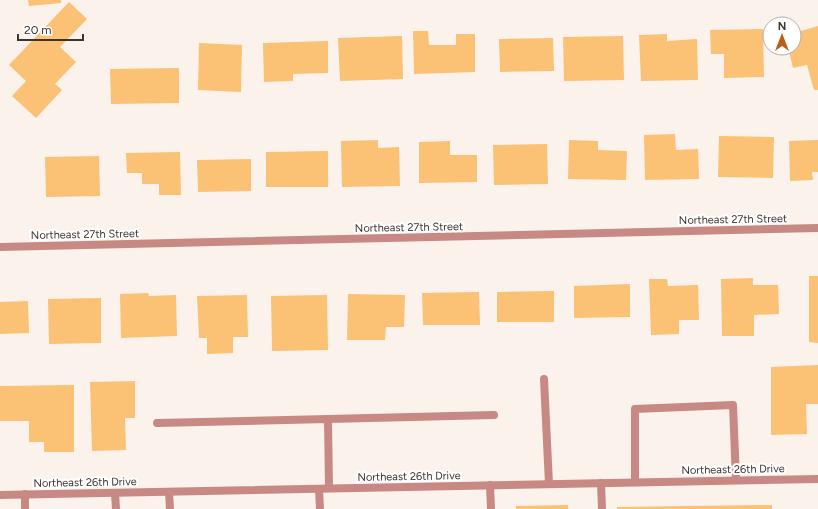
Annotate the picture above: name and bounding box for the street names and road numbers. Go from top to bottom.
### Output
street label: Northeast 27th Street [679,212,787,227]
street label: Northeast 27th Street [355,220,463,235]
street label: Northeast 27th Street [31,227,139,242]
street label: Northeast 26th Drive [681,462,785,477]
street label: Northeast 26th Drive [357,469,461,484]
street label: Northeast 26th Drive [33,475,137,490]

